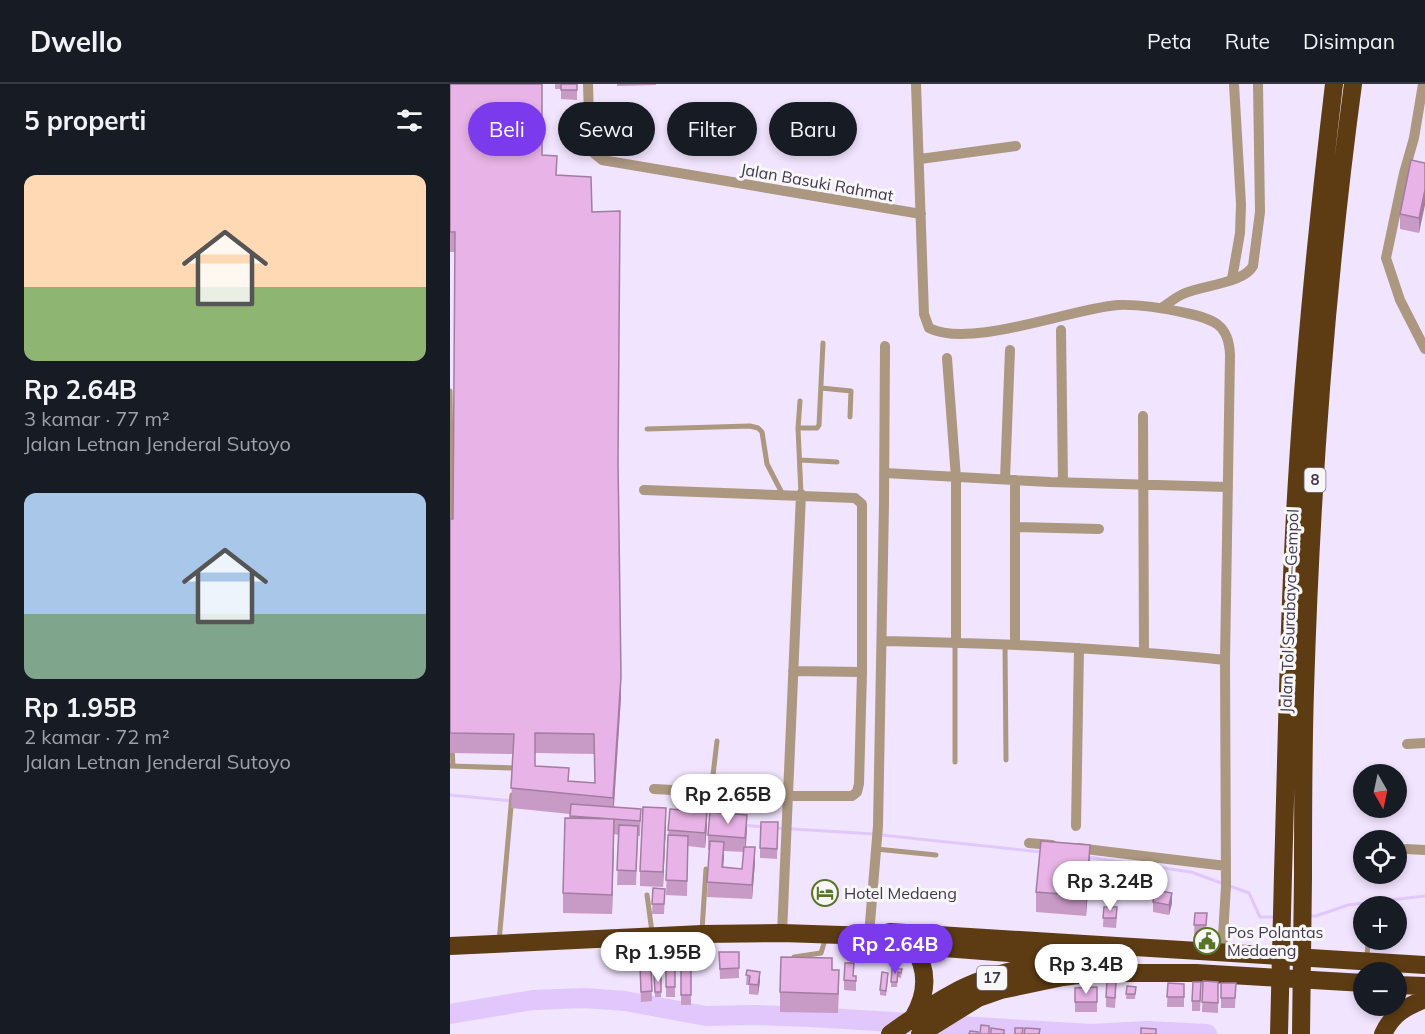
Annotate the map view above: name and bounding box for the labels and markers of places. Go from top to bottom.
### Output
pin: Rp 2.65B [666,774,790,825]
pin: Rp 3.24B [1048,861,1172,912]
hotel icon: Hotel Medaeng [810,878,840,908]
place label: Hotel Medaeng [844,883,957,903]
place label: Pos Polantas Medaeng [1227,922,1323,960]
pin: Rp 2.64B [833,924,957,975]
public building icon: Pos Polantas Medaeng [1192,926,1222,956]
pin: Rp 1.95B [596,932,720,983]
pin: Rp 3.4B [1031,944,1141,995]

